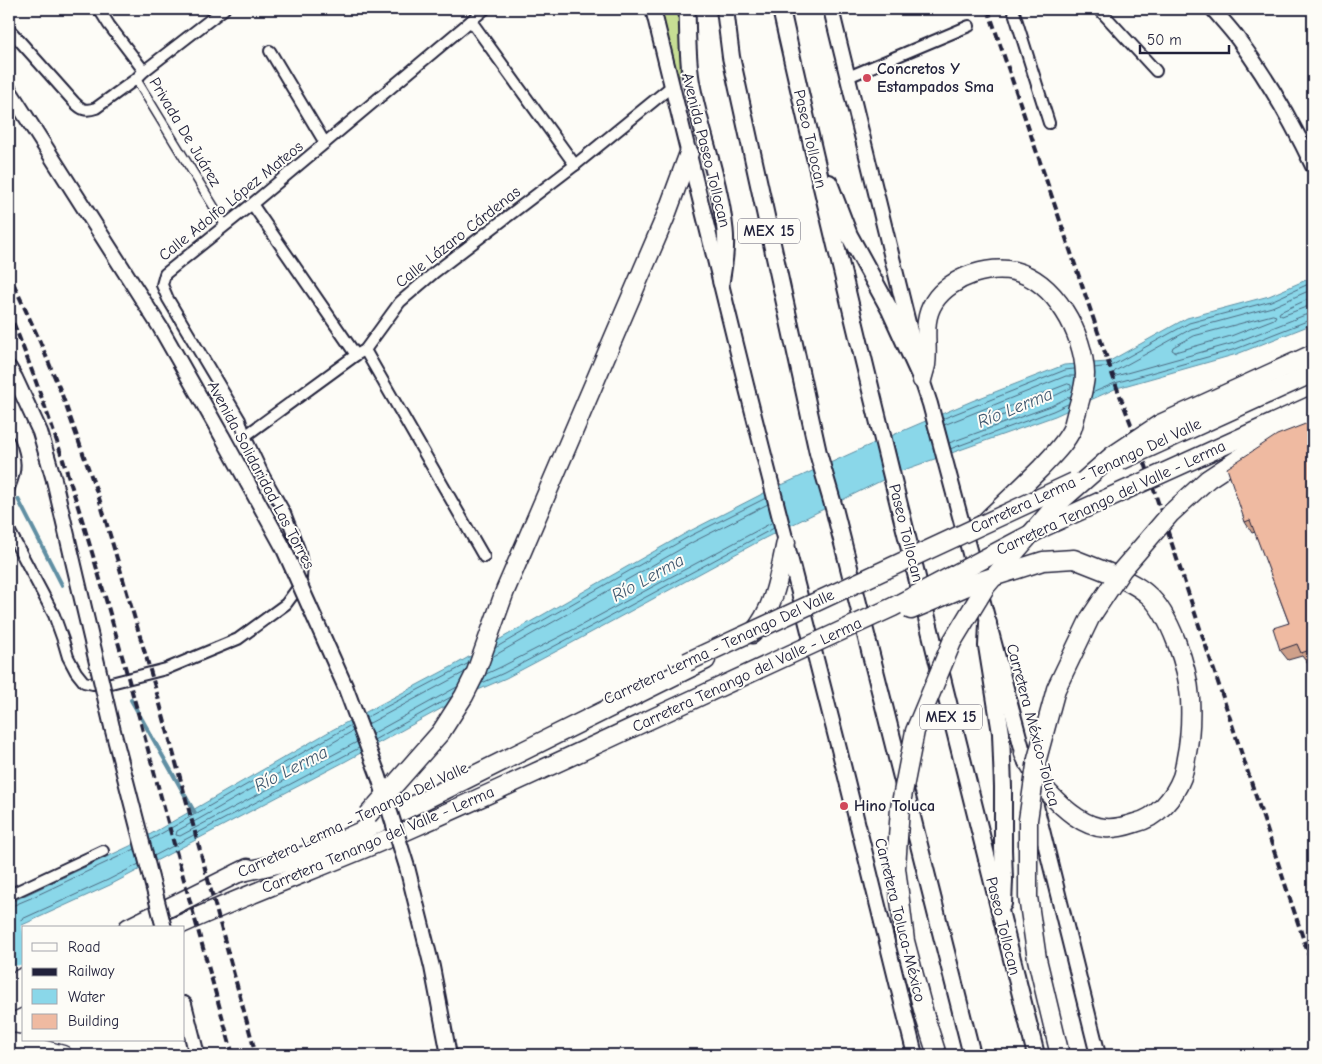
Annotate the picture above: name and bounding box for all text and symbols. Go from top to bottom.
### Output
scale bar [1140,22,1228,54]
text: 50 m [1147,31,1182,49]
place label: Concretos Y Estampados Sma [877,60,994,96]
street label: Avenida Paseo Tollocan [678,71,734,229]
marker: Concretos Y Estampados Sma [861,72,873,84]
street label: Privada De Juárez [145,74,225,190]
street label: Paseo Tollocan [790,88,830,190]
street label: Calle Adolfo López Mateos [155,137,307,265]
street label: Calle Lázaro Cárdenas [392,182,524,291]
road number: MEX 15 [738,218,800,244]
street label: Avenida Solidaridad Las Torres [204,378,318,572]
water label: Río Lerma [974,383,1056,433]
street label: Carretera Lerma - Tenango Del Valle [968,415,1204,537]
street label: Carretera Tenango del Valle - Lerma [994,437,1228,559]
street label: Paseo Tollocan [885,482,927,584]
water label: Río Lerma [608,550,688,606]
street label: Carretera Lerma - Tenango Del Valle [601,586,837,708]
street label: Carretera Tenango del Valle - Lerma [630,614,864,736]
street label: Carretera México-Toluca [1003,642,1063,808]
road number: MEX 15 [920,704,982,730]
water label: Río Lerma [251,742,331,796]
street label: Carretera Lerma - Tenango Del Valle [235,759,471,881]
street label: Carretera Tenango del Valle - Lerma [259,783,497,897]
place label: Hino Toluca [854,797,935,815]
marker: Hino Toluca [838,800,850,812]
street label: Carretera Toluca-México [871,836,929,1004]
street label: Paseo Tollocan [982,875,1024,977]
legend [22,926,185,1042]
text: Road [68,938,100,956]
text: Railway [68,962,115,980]
text: Water [68,988,105,1006]
text: Building [68,1012,119,1030]

